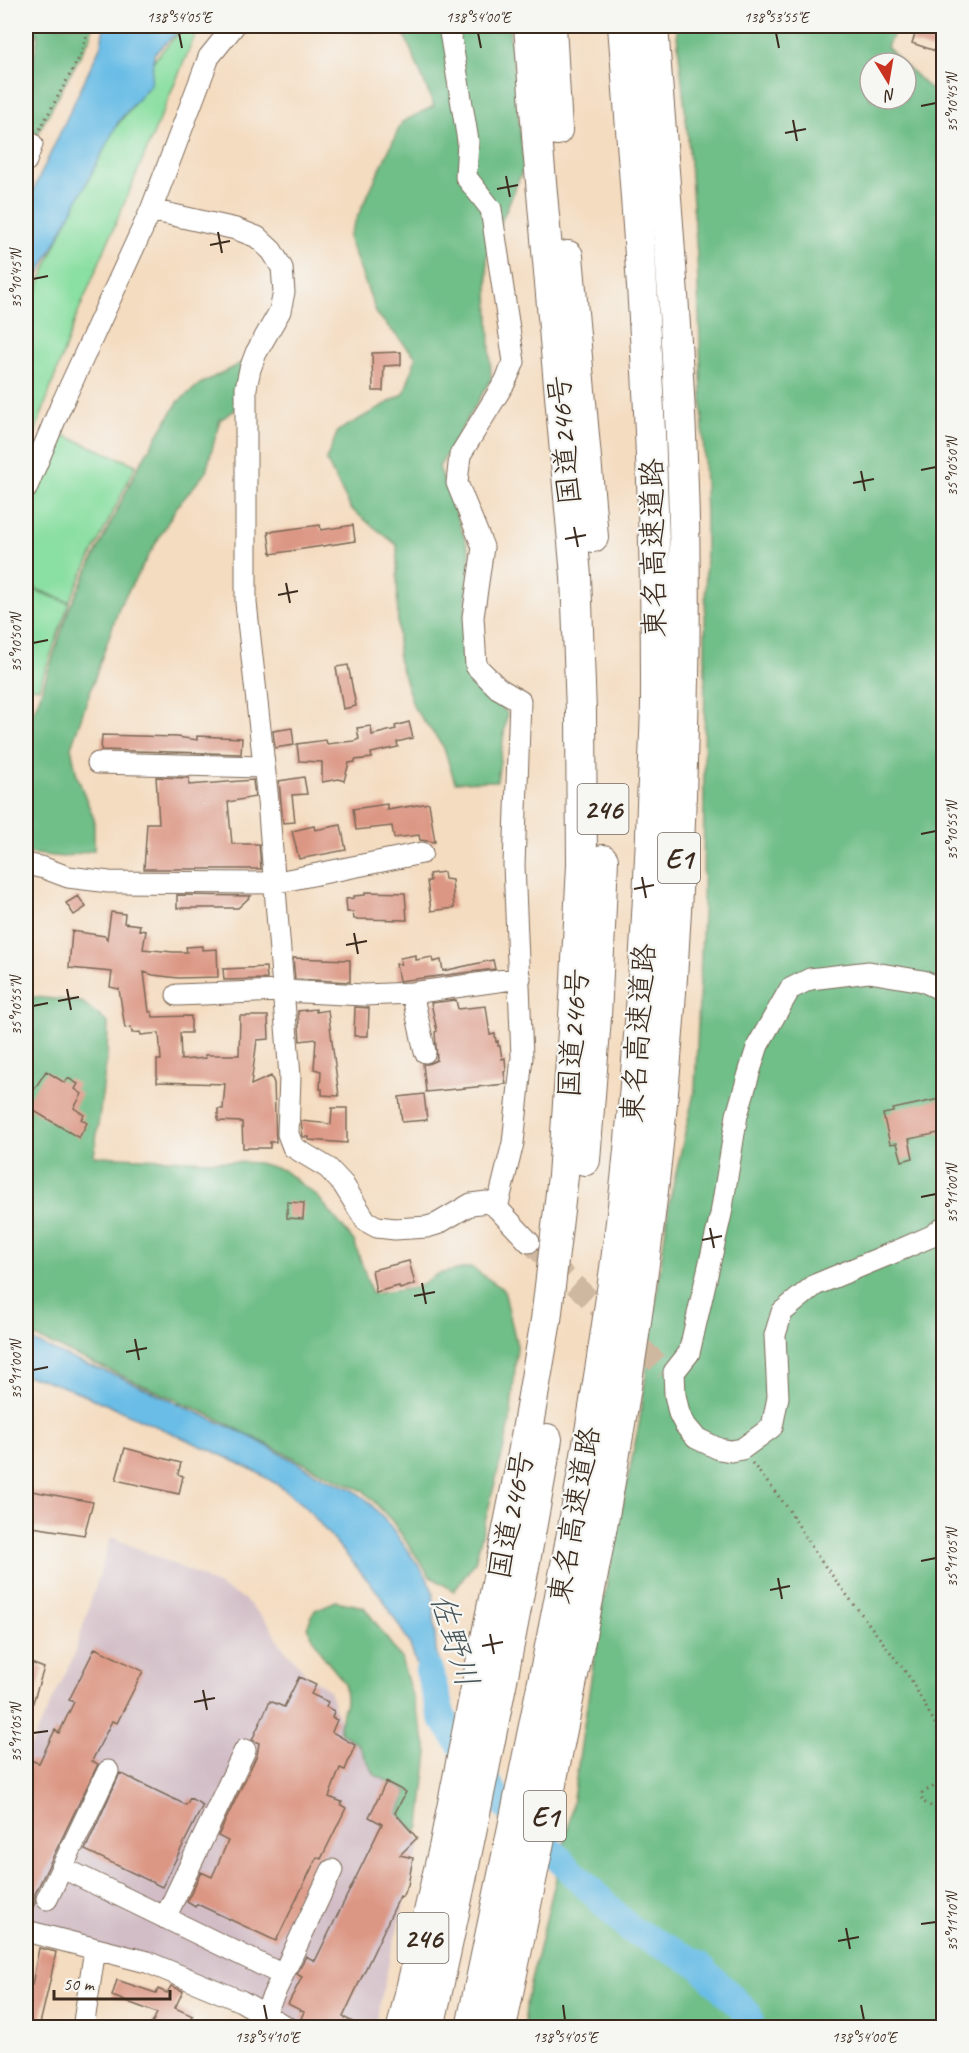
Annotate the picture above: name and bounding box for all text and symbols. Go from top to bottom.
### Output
text: 138°54'05"E [147,8,213,27]
text: 138°54'00"E [446,8,512,27]
text: 138°53'55"E [744,8,810,27]
north arrow [858,51,918,111]
text: 35°10'45"N [943,70,962,133]
text: N [881,84,897,106]
text: 35°10'45"N [7,246,26,309]
street label: 国道246号 [539,373,589,507]
text: 35°10'50"N [943,434,962,497]
street label: 東名高速道路 [632,458,674,638]
text: 35°10'50"N [7,610,26,673]
road number: 246 [578,784,628,834]
text: 35°10'55"N [943,798,962,861]
road number: E1 [658,833,700,883]
street label: 東名高速道路 [613,942,663,1124]
street label: 国道246号 [549,967,597,1099]
text: 35°10'55"N [7,973,26,1036]
text: 35°11'00"N [943,1161,962,1224]
text: 35°11'00"N [7,1337,26,1400]
street label: 東名高速道路 [540,1423,608,1607]
street label: 国道246号 [480,1447,542,1583]
text: 35°11'05"N [943,1525,962,1588]
water label: 佐野川 [421,1588,488,1692]
text: 35°11'05"N [7,1700,26,1763]
road number: E1 [524,1791,566,1841]
text: 35°11'10"N [943,1889,962,1952]
road number: 246 [398,1913,448,1963]
scale bar [54,1963,170,2001]
text: 50 m [63,1973,96,1995]
text: 138°54'10"E [235,2028,301,2047]
text: 138°54'05"E [533,2028,599,2047]
text: 138°54'00"E [832,2028,898,2047]

